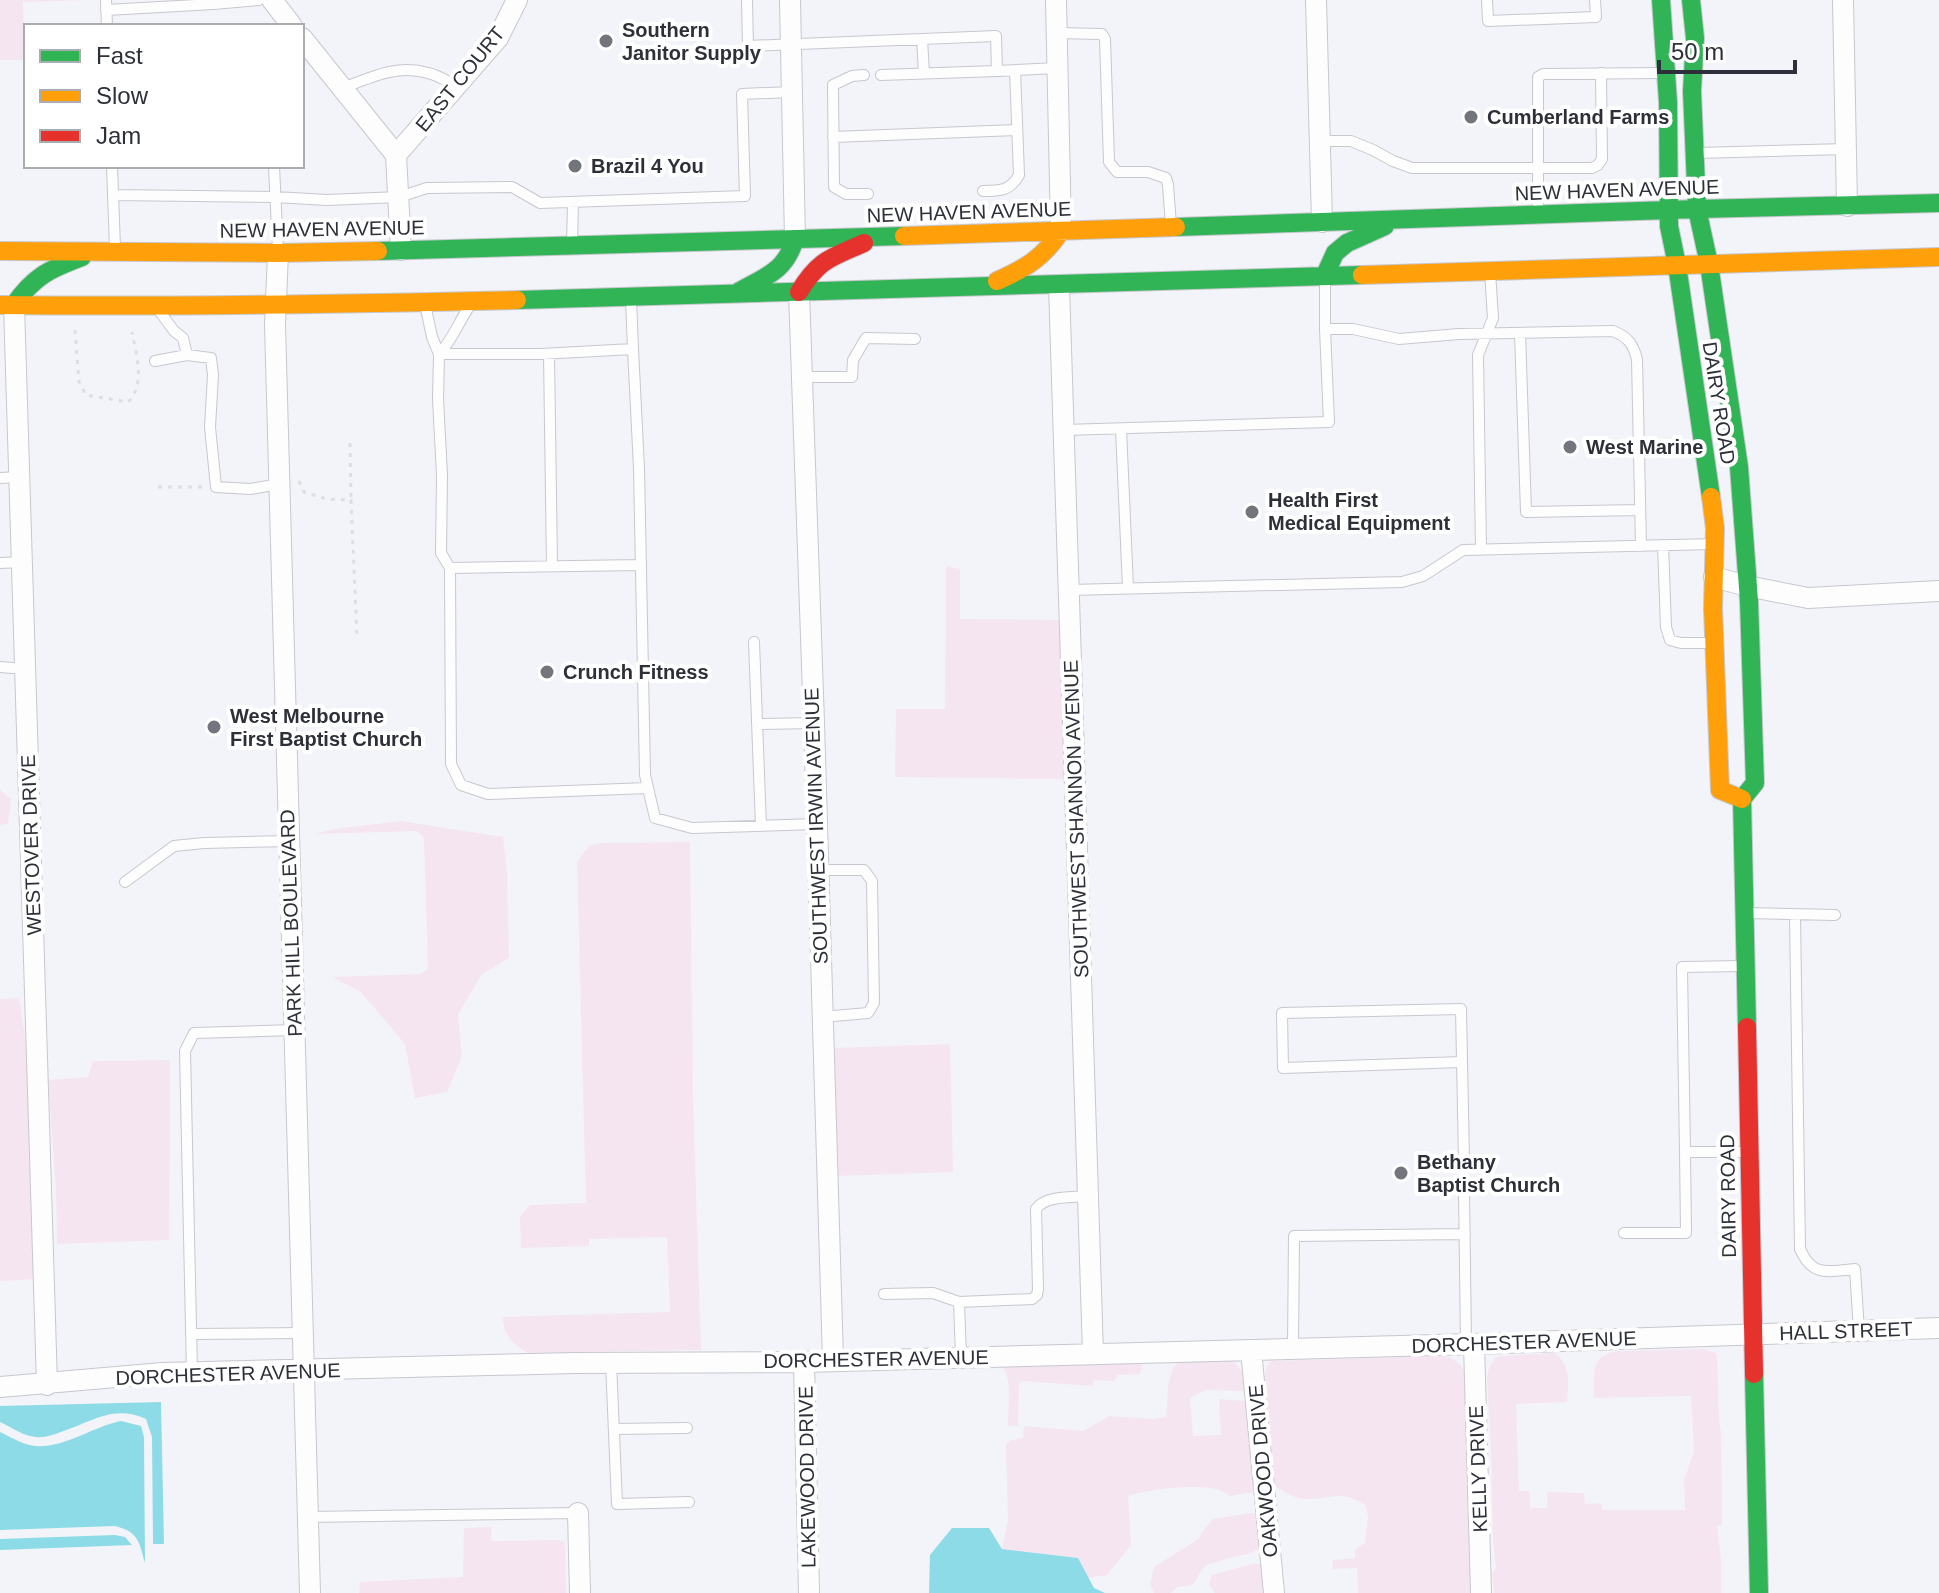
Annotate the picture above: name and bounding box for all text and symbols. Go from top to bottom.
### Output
place label: Southern Janitor Supply [622,19,762,64]
street label: EAST COURT [411,22,509,136]
legend [24,24,304,168]
scale bar [1659,24,1795,74]
marker: Southern Janitor Supply [597,32,615,50]
text: 50 m [1671,38,1724,65]
text: Fast [96,42,143,69]
text: Slow [96,82,149,109]
place label: Cumberland Farms [1487,106,1669,128]
marker: Cumberland Farms [1462,108,1480,126]
text: Jam [96,122,141,149]
place label: Brazil 4 You [591,155,704,177]
marker: Brazil 4 You [566,157,584,175]
street label: NEW HAVEN AVENUE [1514,175,1720,205]
street label: NEW HAVEN AVENUE [866,197,1072,227]
street label: NEW HAVEN AVENUE [219,216,425,242]
street label: DAIRY ROAD [1698,340,1740,466]
place label: West Marine [1586,436,1703,458]
marker: West Marine [1561,438,1579,456]
place label: Health First Medical Equipment [1268,489,1451,534]
marker: Health First Medical Equipment [1243,503,1261,521]
street label: SOUTHWEST SHANNON AVENUE [1059,660,1093,978]
place label: Crunch Fitness [563,661,709,683]
marker: Crunch Fitness [538,663,556,681]
street label: SOUTHWEST IRWIN AVENUE [800,687,832,965]
place label: West Melbourne First Baptist Church [230,705,422,750]
marker: West Melbourne First Baptist Church [205,718,223,736]
street label: WESTOVER DRIVE [17,754,45,936]
street label: PARK HILL BOULEVARD [276,809,306,1037]
street label: DAIRY ROAD [1716,1134,1740,1258]
place label: Bethany Baptist Church [1417,1151,1560,1196]
marker: Bethany Baptist Church [1392,1164,1410,1182]
street label: HALL STREET [1779,1318,1913,1344]
street label: DORCHESTER AVENUE [1411,1327,1637,1357]
street label: DORCHESTER AVENUE [763,1346,989,1372]
street label: DORCHESTER AVENUE [115,1359,341,1389]
street label: OAKWOOD DRIVE [1244,1384,1282,1558]
street label: LAKEWOOD DRIVE [794,1386,820,1568]
street label: KELLY DRIVE [1465,1405,1491,1533]

